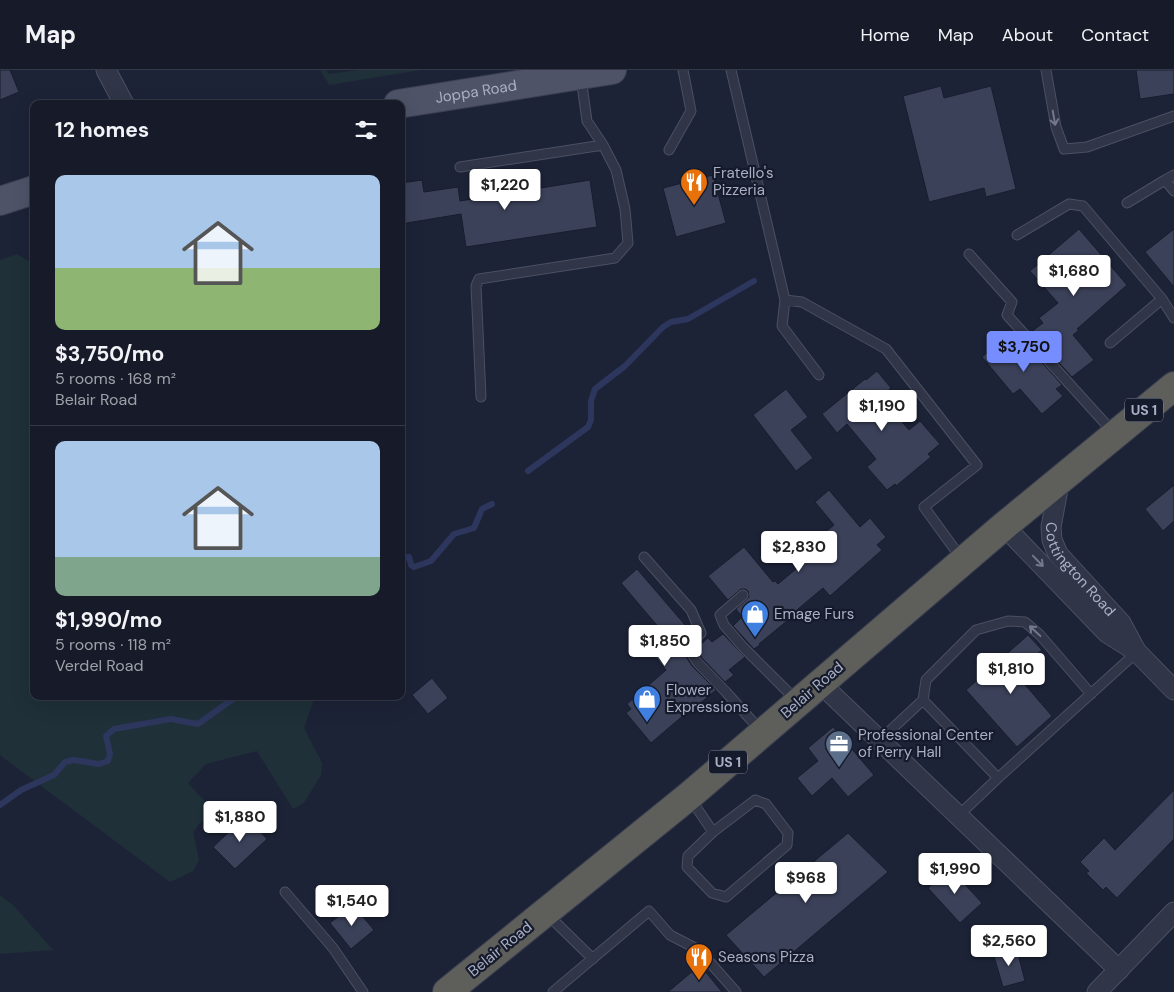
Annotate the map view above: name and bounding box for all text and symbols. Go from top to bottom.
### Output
text: Map [25,19,76,50]
text: Home [860,23,910,47]
text: Map [938,23,974,47]
text: About [1002,23,1053,47]
text: Contact [1081,23,1149,47]
street label: Joppa Road [434,75,518,108]
one-way arrow [1049,110,1059,126]
text: 12 homes [55,116,149,144]
icon: filters [352,116,380,144]
place label: Fratello's Pizzeria [713,163,774,200]
restaurant icon: Fratello's Pizzeria [679,167,709,206]
pin: $1,220 [464,168,546,211]
text: $1,220 [480,174,530,195]
icon: home [173,208,263,298]
pin: $1,680 [1033,254,1115,297]
text: $1,680 [1049,260,1099,281]
pin: $3,750 [983,330,1065,373]
text: $3,750 [998,336,1050,357]
text: $3,750/mo [55,340,164,368]
text: 5 rooms · 168 m² [55,368,176,389]
text: Belair Road [55,389,137,410]
pin: $1,190 [841,390,923,432]
text: $1,190 [859,395,905,416]
road number: US 1 [1125,398,1163,422]
icon: home [173,473,263,563]
street label: Cottington Road [1041,521,1120,620]
pin: $2,830 [758,530,840,573]
text: $2,830 [772,536,826,557]
one-way arrow [1031,554,1043,566]
shop icon: Emage Furs [740,599,770,638]
place label: Emage Furs [774,604,854,624]
text: $1,990/mo [55,606,162,634]
pin: $1,850 [624,624,706,667]
one-way arrow [1029,625,1042,637]
text: $1,850 [640,630,690,651]
text: 5 rooms · 118 m² [55,634,171,655]
pin: $1,810 [970,652,1052,695]
text: Verdel Road [55,655,144,676]
street label: Belair Road [776,657,848,723]
text: $1,810 [988,658,1034,679]
place label: Flower Expressions [666,680,749,717]
shop icon: Flower Expressions [632,684,662,723]
place label: Professional Center of Perry Hall [858,725,994,762]
office icon: Professional Center of Perry Hall [824,729,854,768]
road number: US 1 [709,750,747,774]
pin: $1,880 [199,800,281,843]
text: $1,880 [215,806,265,827]
pin: $1,990 [914,852,996,895]
text: $1,990 [929,858,981,879]
pin: $968 [776,862,836,904]
text: $968 [786,867,826,888]
pin: $1,540 [311,884,393,927]
text: $1,540 [326,890,378,911]
street label: Belair Road [464,917,536,981]
pin: $2,560 [968,924,1050,967]
text: $2,560 [982,930,1036,951]
restaurant icon: Seasons Pizza [684,942,714,981]
place label: Seasons Pizza [718,947,814,967]

